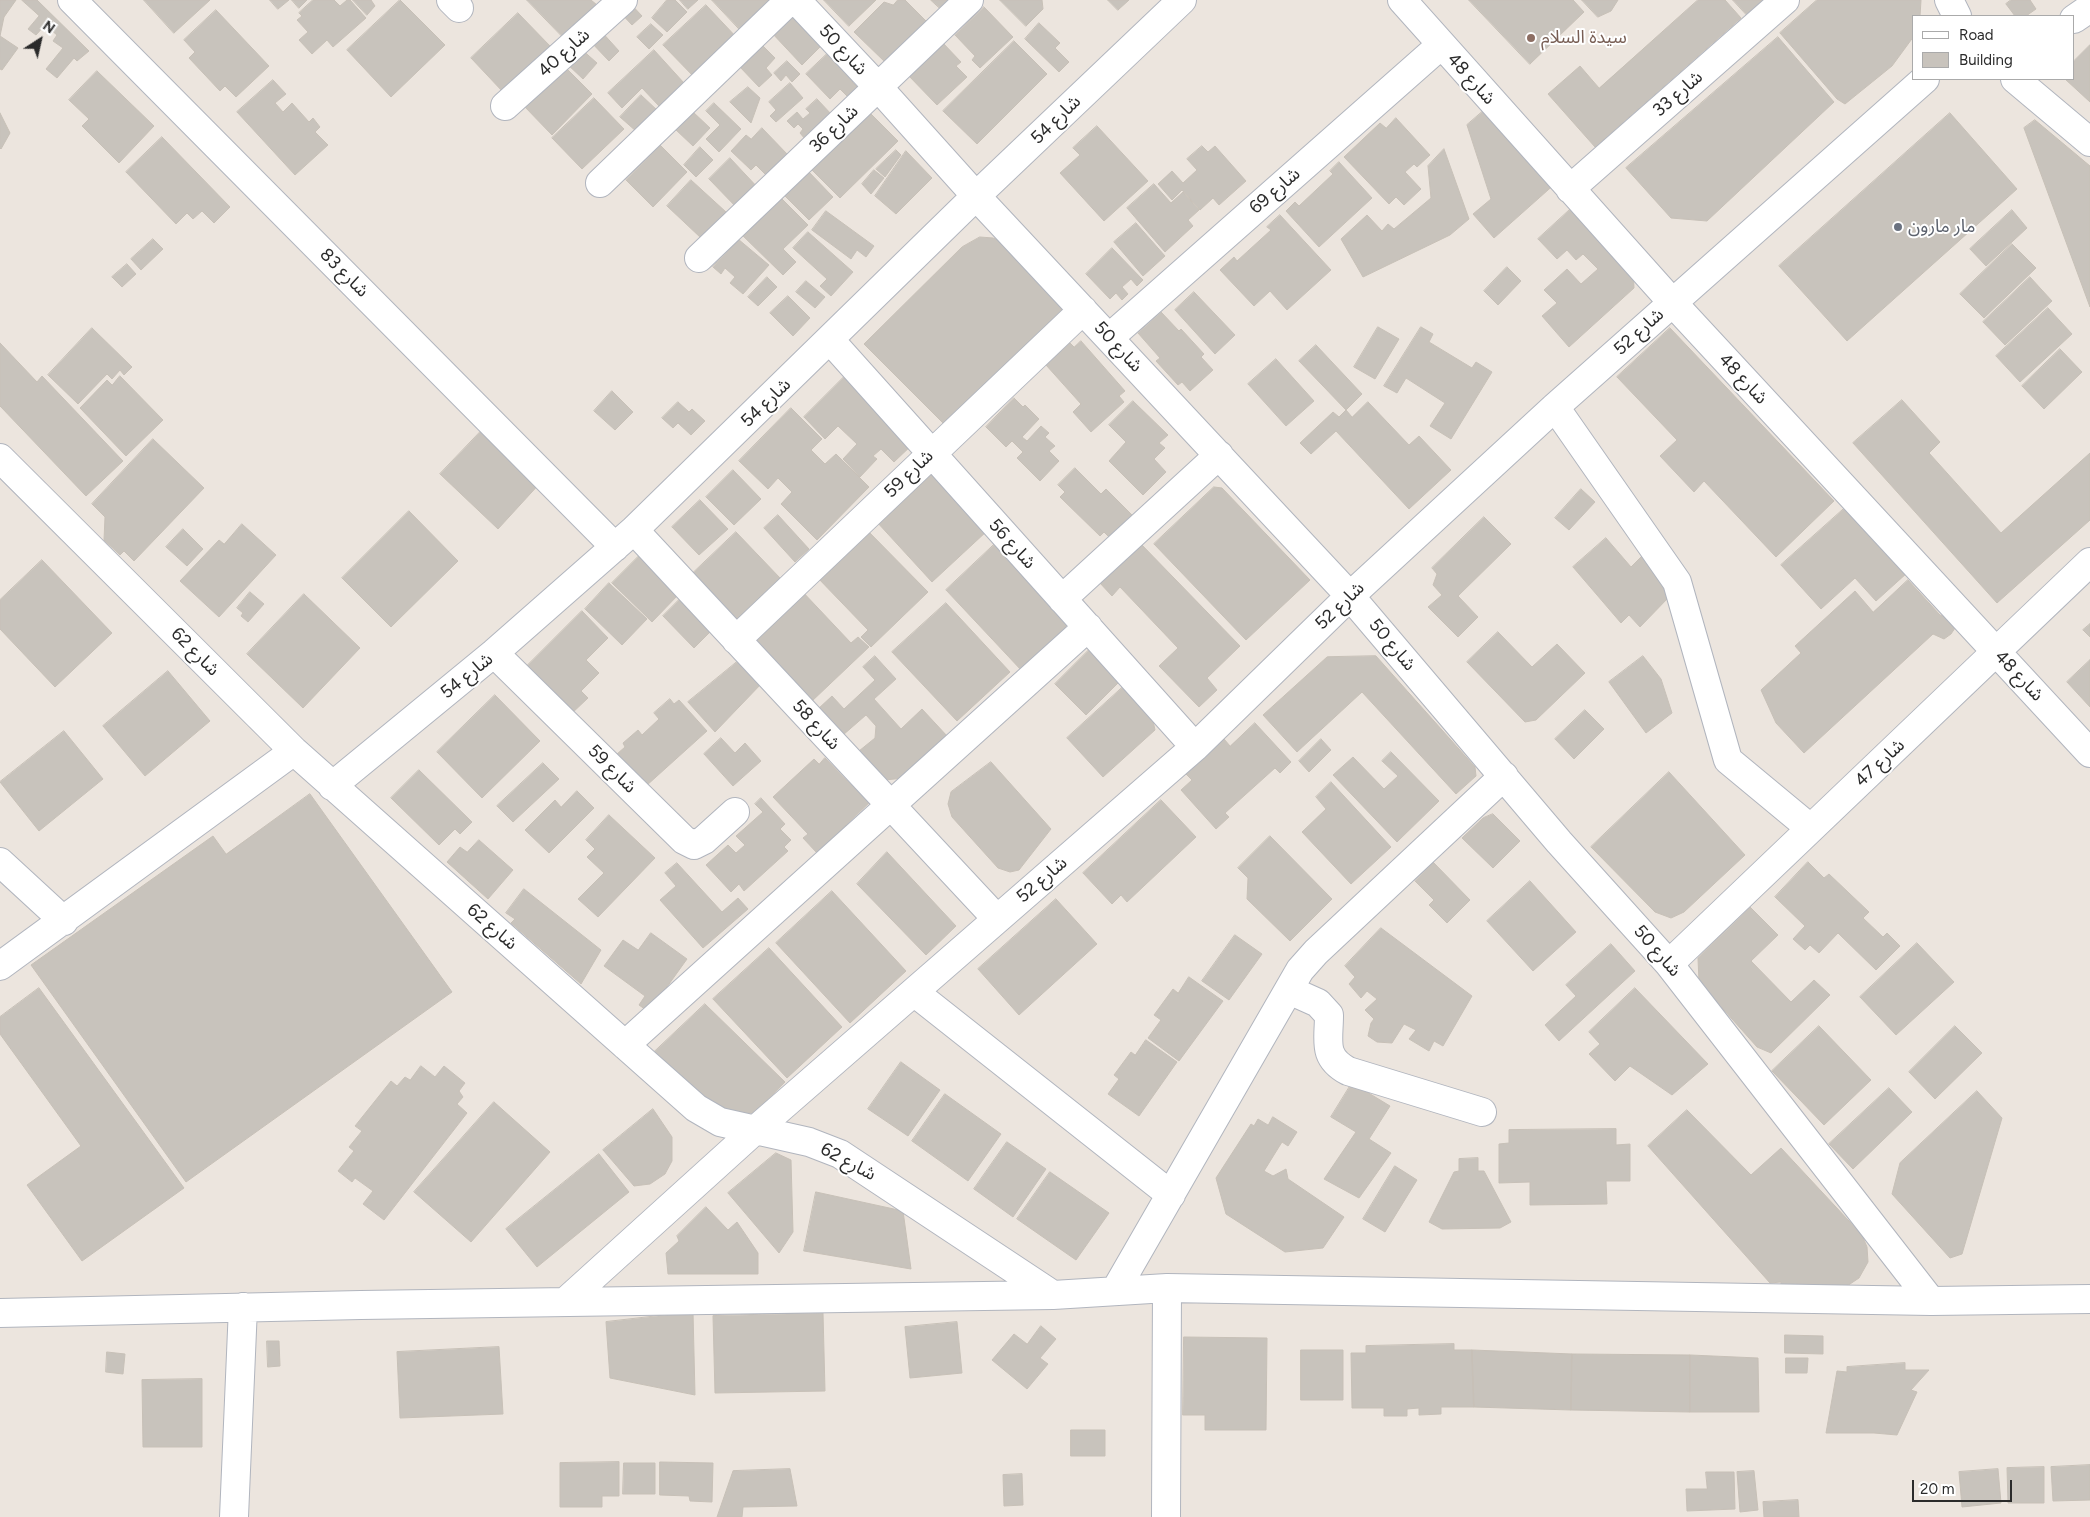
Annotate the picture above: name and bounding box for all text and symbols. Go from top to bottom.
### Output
north arrow [15,15,65,65]
legend [1912,15,2075,80]
text: N [40,17,58,37]
street label: شارع 50 [814,20,872,80]
street label: شارع 40 [534,24,594,82]
text: Road [1959,26,1994,44]
place label: سيدة السلام [1541,27,1627,49]
marker: سيدة السلام [1525,32,1537,44]
street label: شارع 48 [1442,49,1500,109]
text: Building [1959,51,2013,69]
street label: شارع 33 [1649,66,1707,122]
street label: شارع 54 [1027,91,1085,149]
street label: شارع 36 [805,101,863,157]
street label: شارع 69 [1245,163,1305,219]
place label: مار مارون [1908,216,1975,238]
marker: مار مارون [1892,221,1904,233]
street label: شارع 83 [315,244,373,302]
street label: شارع 52 [1610,304,1668,360]
street label: شارع 50 [1089,317,1147,377]
street label: شارع 48 [1714,349,1772,409]
street label: شارع 54 [737,374,795,432]
street label: شارع 59 [880,445,938,503]
street label: شارع 56 [984,514,1040,574]
street label: شارع 52 [1311,577,1369,635]
street label: شارع 50 [1364,615,1420,675]
street label: شارع 62 [166,623,224,681]
street label: شارع 48 [1990,646,2048,706]
street label: شارع 54 [436,648,498,704]
street label: شارع 58 [787,695,845,755]
street label: شارع 47 [1851,735,1909,791]
street label: شارع 59 [583,740,641,798]
street label: شارع 52 [1012,852,1072,908]
street label: شارع 62 [462,899,522,955]
street label: شارع 50 [1629,921,1685,981]
street label: شارع 62 [817,1138,879,1186]
scale bar [1915,1470,2015,1502]
text: 20 m [1920,1480,1954,1498]

